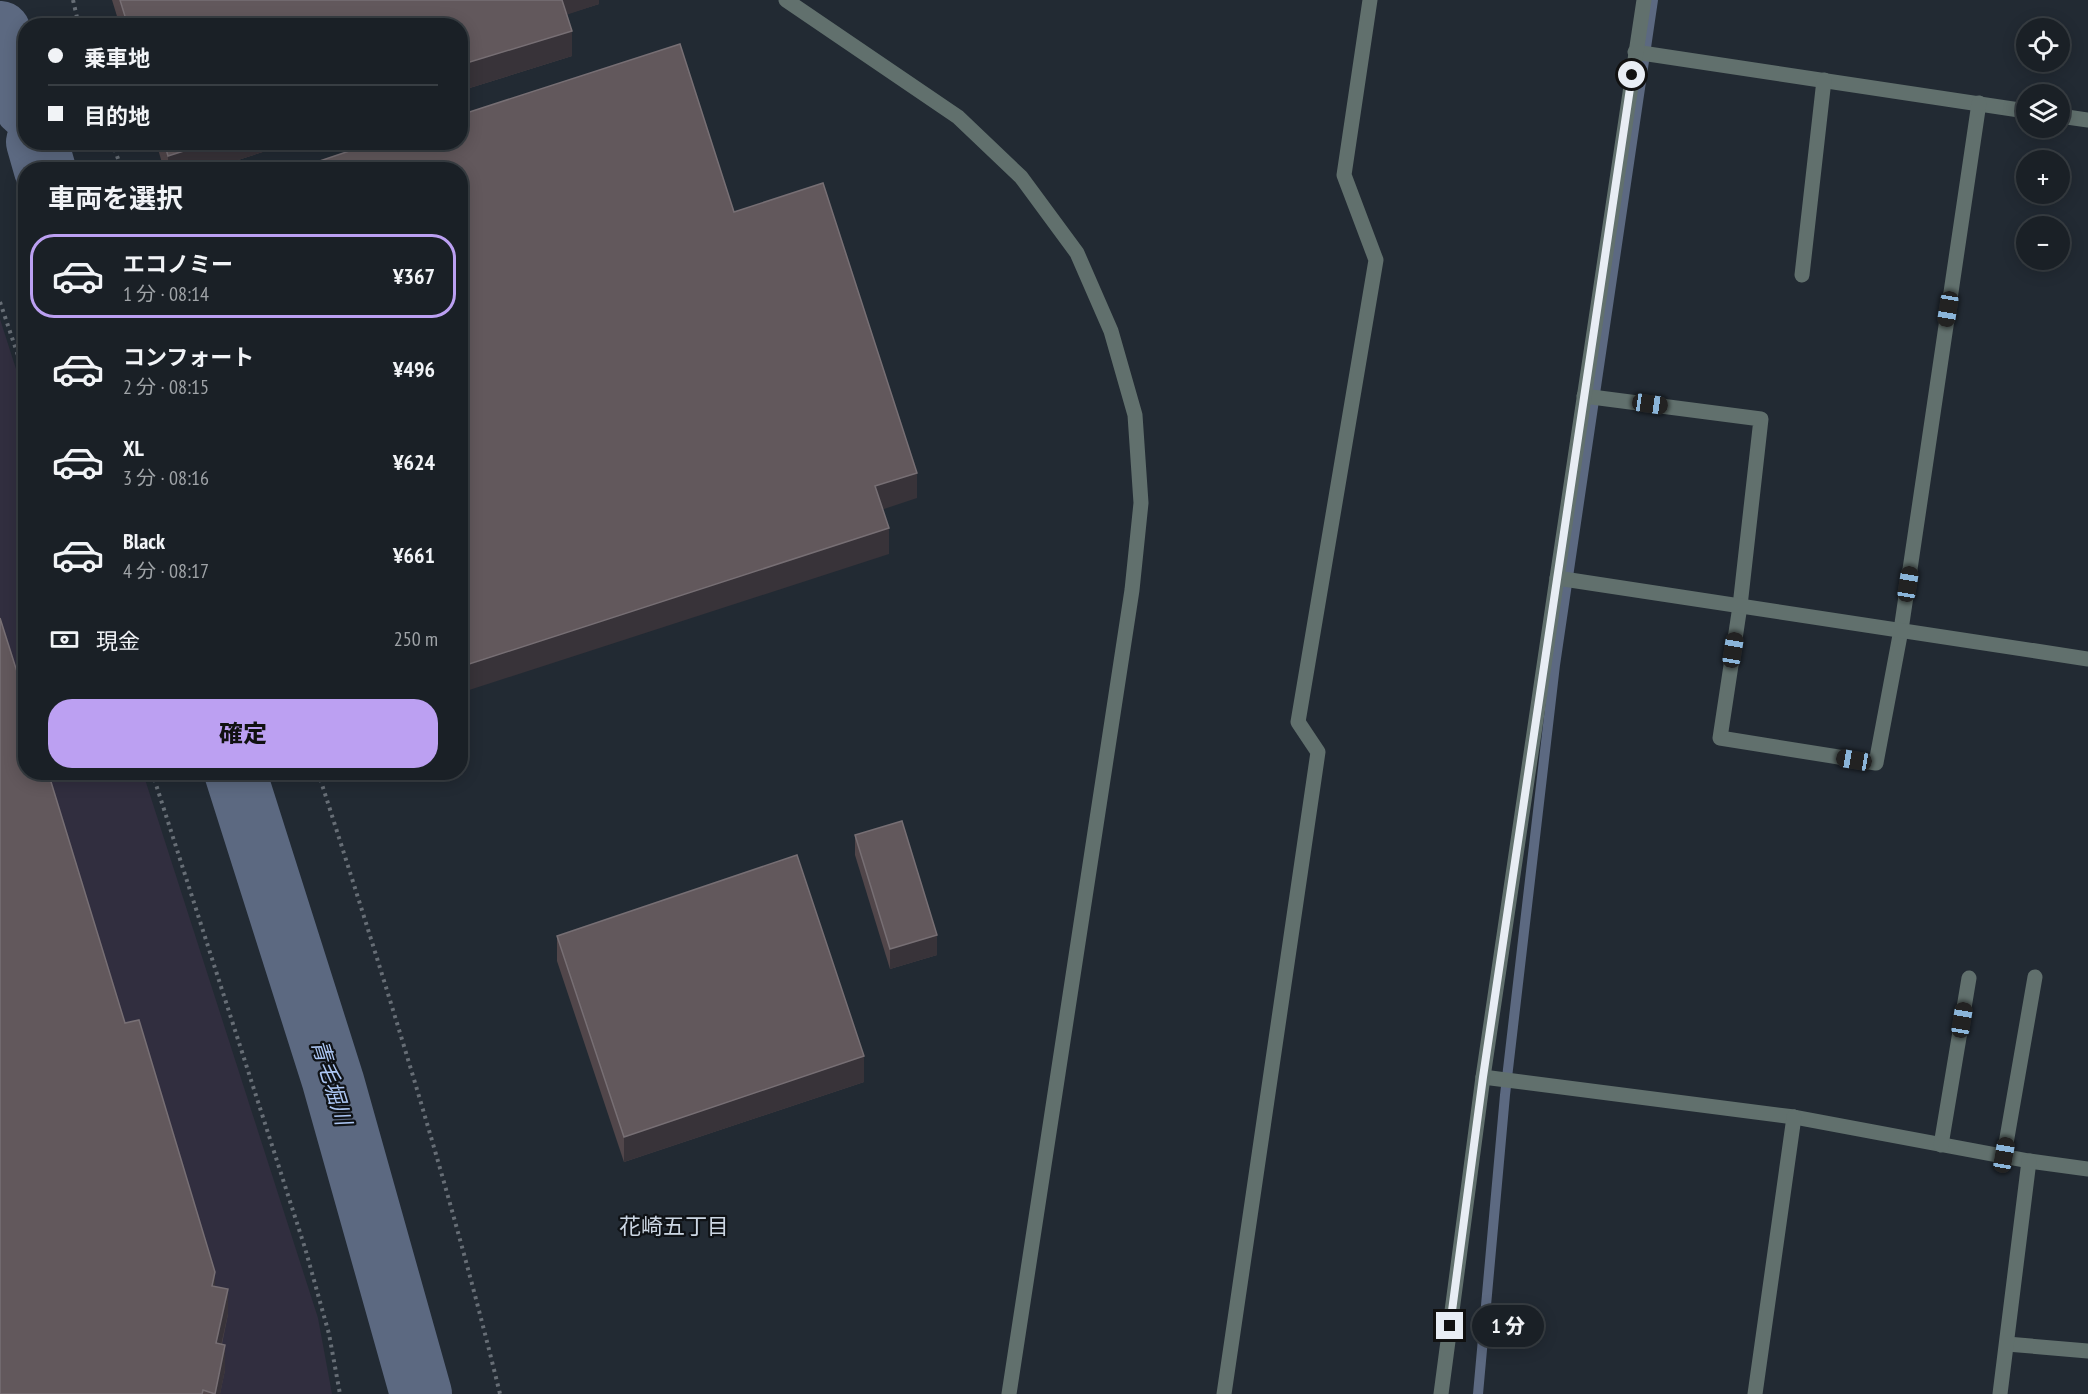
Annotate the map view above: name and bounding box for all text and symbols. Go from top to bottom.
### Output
map controls [2016,18,2070,270]
button: locate [2016,18,2070,72]
text: 乗車地 [84,44,150,72]
route start [1618,61,1645,88]
button: layers [2016,84,2070,138]
text: 目的地 [84,102,150,130]
button: + [2016,150,2070,204]
text: 車両を選択 [48,181,183,215]
button: − [2016,216,2070,270]
icon: car [51,249,105,303]
text: エコノミー [123,250,233,278]
text: ¥367 [393,262,435,290]
text: 1 分 · 08:14 [123,281,209,307]
car [1936,290,1960,328]
icon: car [51,342,105,396]
text: コンフォート [123,343,254,371]
text: ¥496 [393,355,435,383]
text: 2 分 · 08:15 [123,374,209,400]
car [1631,393,1669,415]
text: XL [123,434,144,462]
icon: car [51,435,105,489]
text: ¥624 [393,448,435,476]
text: 3 分 · 08:16 [123,465,209,491]
text: Black [123,527,165,555]
icon: car [51,528,105,582]
text: ¥661 [393,541,435,569]
text: 4 分 · 08:17 [123,558,209,584]
car [1896,565,1920,603]
icon: cash [48,623,81,656]
text: 250 m [394,626,438,652]
text: 現金 [96,627,140,655]
car [1721,631,1745,669]
button: 確定 [48,699,438,768]
car [1835,748,1873,772]
car [1950,1001,1974,1039]
water label: 青毛堀川 [306,1036,359,1130]
car [1992,1136,2016,1174]
district label: 花崎五丁目 [619,1212,729,1240]
callout: 1 分 [1471,1305,1543,1347]
route end [1436,1312,1463,1339]
text: 1 分 [1491,1313,1525,1339]

